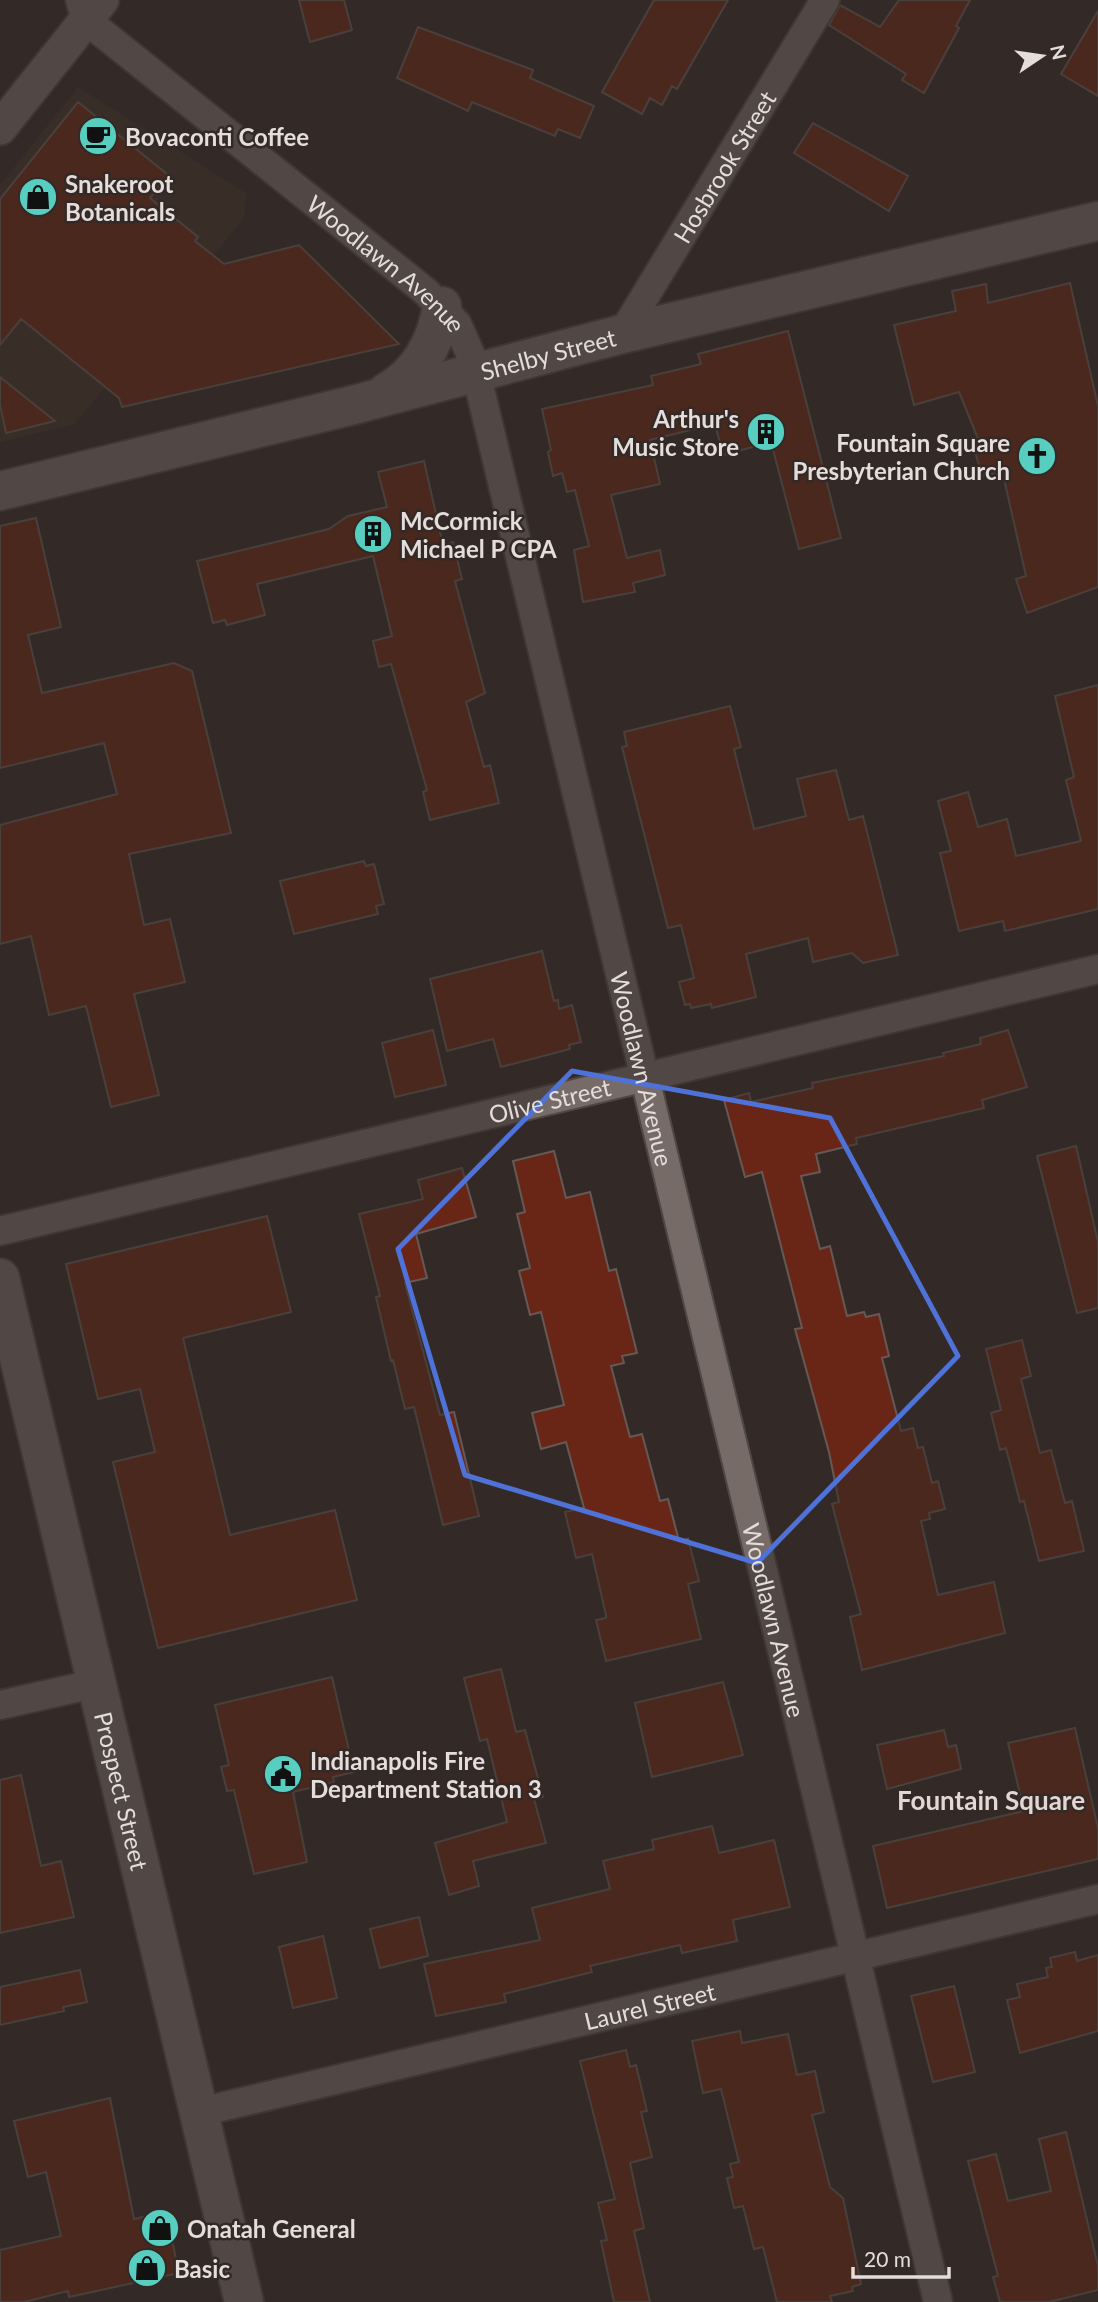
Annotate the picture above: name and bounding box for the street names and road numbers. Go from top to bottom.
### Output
street label: Hosbrook Street [667,85,781,248]
street label: Woodlawn Avenue [302,188,473,336]
street label: Shelby Street [477,322,619,385]
street label: Woodlawn Avenue [605,969,680,1169]
street label: Olive Street [486,1071,614,1128]
street label: Woodlawn Avenue [737,1520,812,1720]
street label: Prospect Street [89,1708,155,1873]
street label: Laurel Street [581,1976,718,2035]

